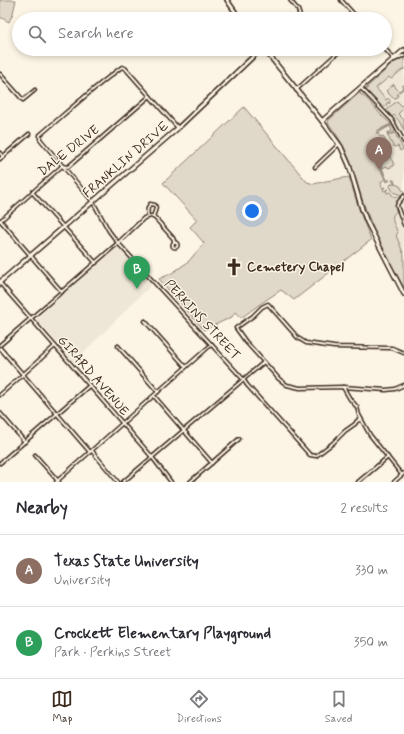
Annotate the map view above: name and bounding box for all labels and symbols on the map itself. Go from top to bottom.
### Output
street label: FRANKLIN DRIVE [79,118,173,202]
street label: DALE DRIVE [35,121,103,180]
pin: A [366,137,392,170]
your location [242,201,262,221]
pin: B [124,256,150,289]
church icon: Cemetery Chapel [224,257,244,277]
place label: Cemetery Chapel [247,259,344,276]
street label: PERKINS STREET [160,276,244,364]
street label: GIRARD AVENUE [54,332,133,420]

